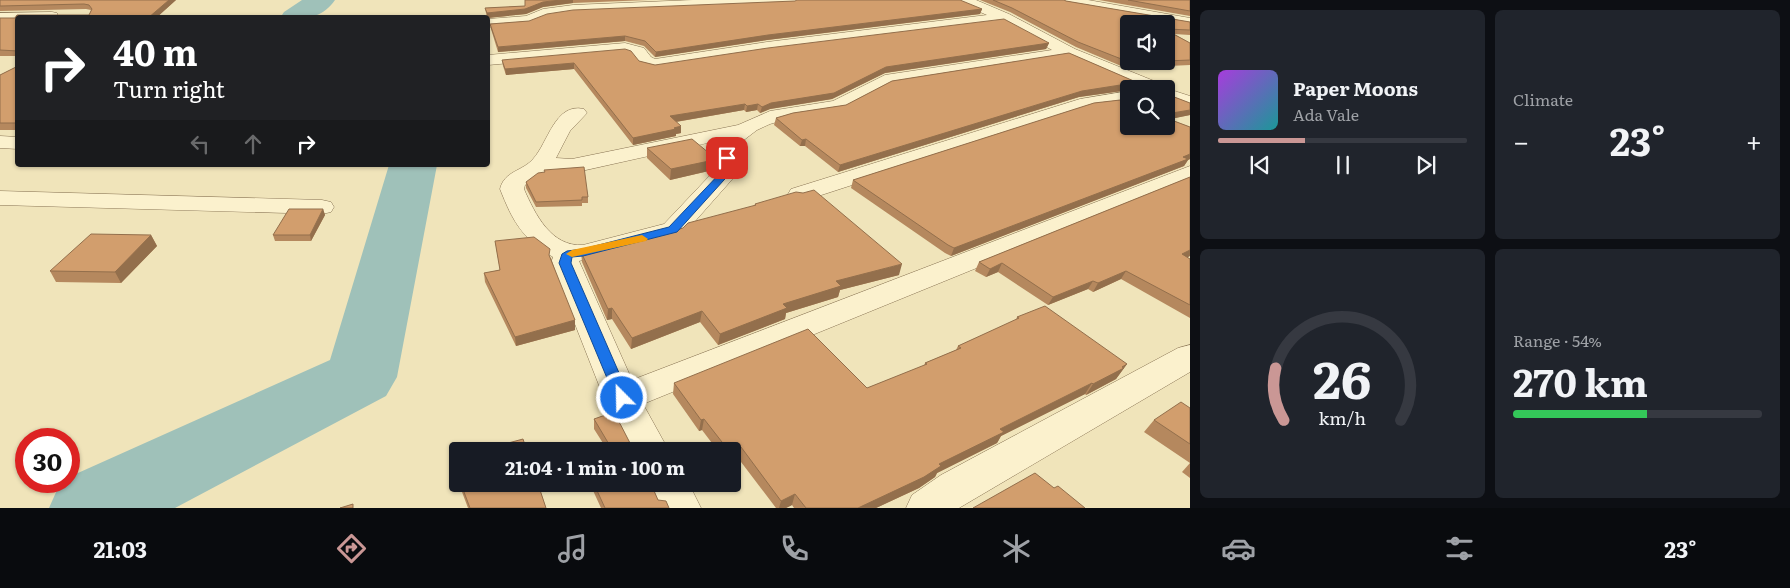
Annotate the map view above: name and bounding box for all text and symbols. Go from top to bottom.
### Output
map controls [1120,15,1175,135]
button: sound [1120,15,1175,70]
text: 40 m [113,25,198,77]
icon: right [30,35,95,100]
text: Turn right [113,72,225,105]
text: Paper Moons [1293,74,1418,102]
button: search [1120,80,1175,135]
text: Climate [1513,87,1573,111]
text: Ada Vale [1293,102,1359,126]
text: 23° [1610,111,1665,168]
text: − [1513,119,1529,161]
text: + [1746,119,1762,161]
icon: left [186,130,214,158]
icon: ahead [239,130,267,158]
icon: right [292,130,320,158]
pin [706,137,748,179]
icon: arrive [713,144,741,172]
icon: previous [1246,151,1274,179]
icon: pause [1329,151,1357,179]
icon: next [1412,151,1440,179]
text: Range · 54% [1513,328,1602,352]
text: 26 [1313,338,1372,415]
text: 270 km [1513,352,1648,409]
position arrow [595,371,647,423]
text: km/h [1319,404,1366,431]
speed limit sign: 30 [15,428,80,493]
text: 21:04 · 1 min · 100 m [505,453,685,481]
icon: directions [334,531,369,566]
icon: music [555,531,590,566]
icon: phone [777,531,812,566]
icon: climate [999,531,1034,566]
icon: car [1221,531,1256,566]
icon: filters [1442,531,1477,566]
text: 21:03 [93,532,147,565]
text: 23° [1664,532,1697,565]

